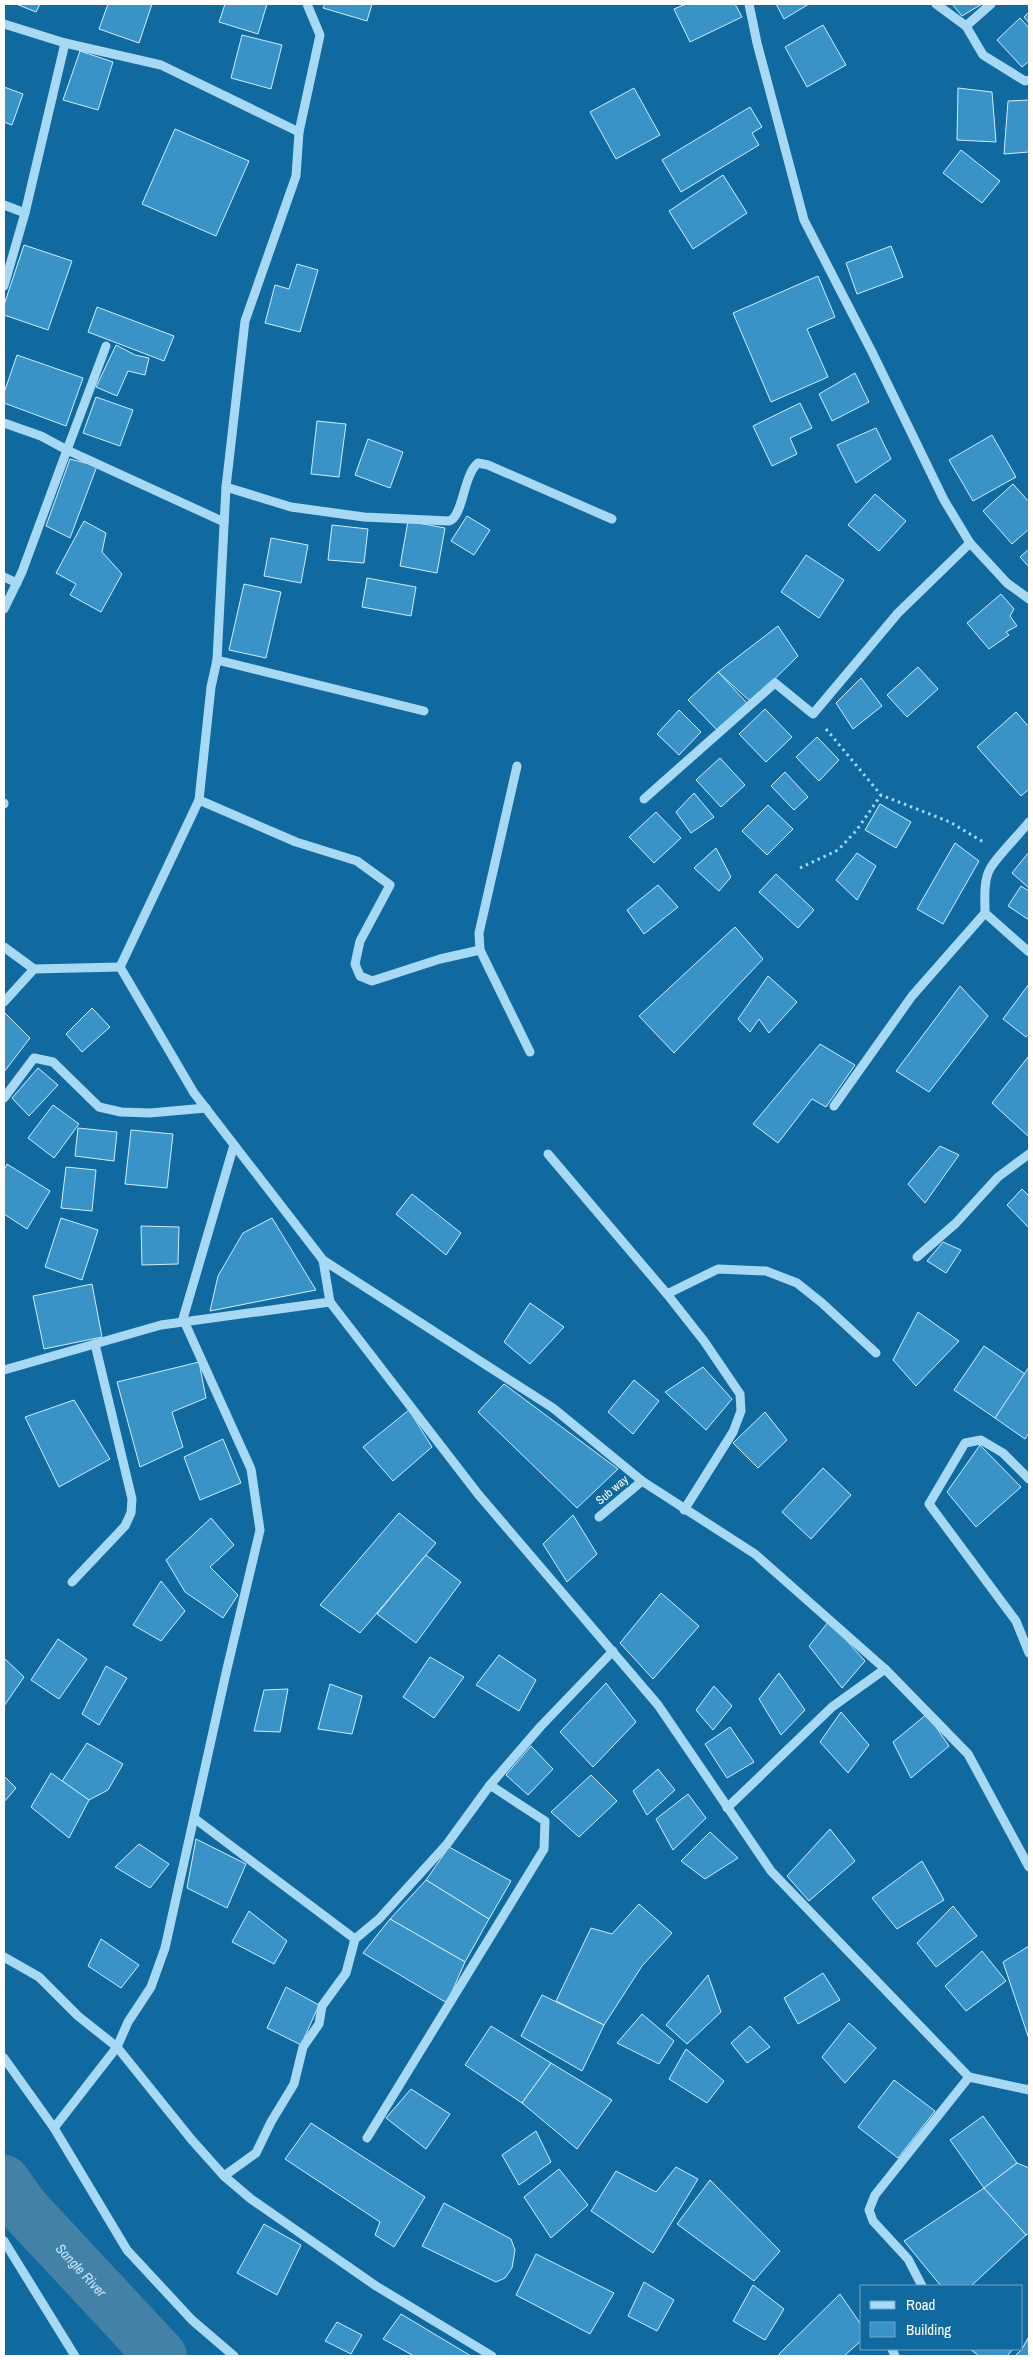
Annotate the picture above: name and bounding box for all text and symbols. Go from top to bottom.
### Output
street label: Sub way [592,1472,632,1508]
water label: Sangle River [52,2240,111,2301]
legend [860,2285,1023,2350]
text: Road [906,2294,935,2315]
text: Building [906,2319,951,2340]

